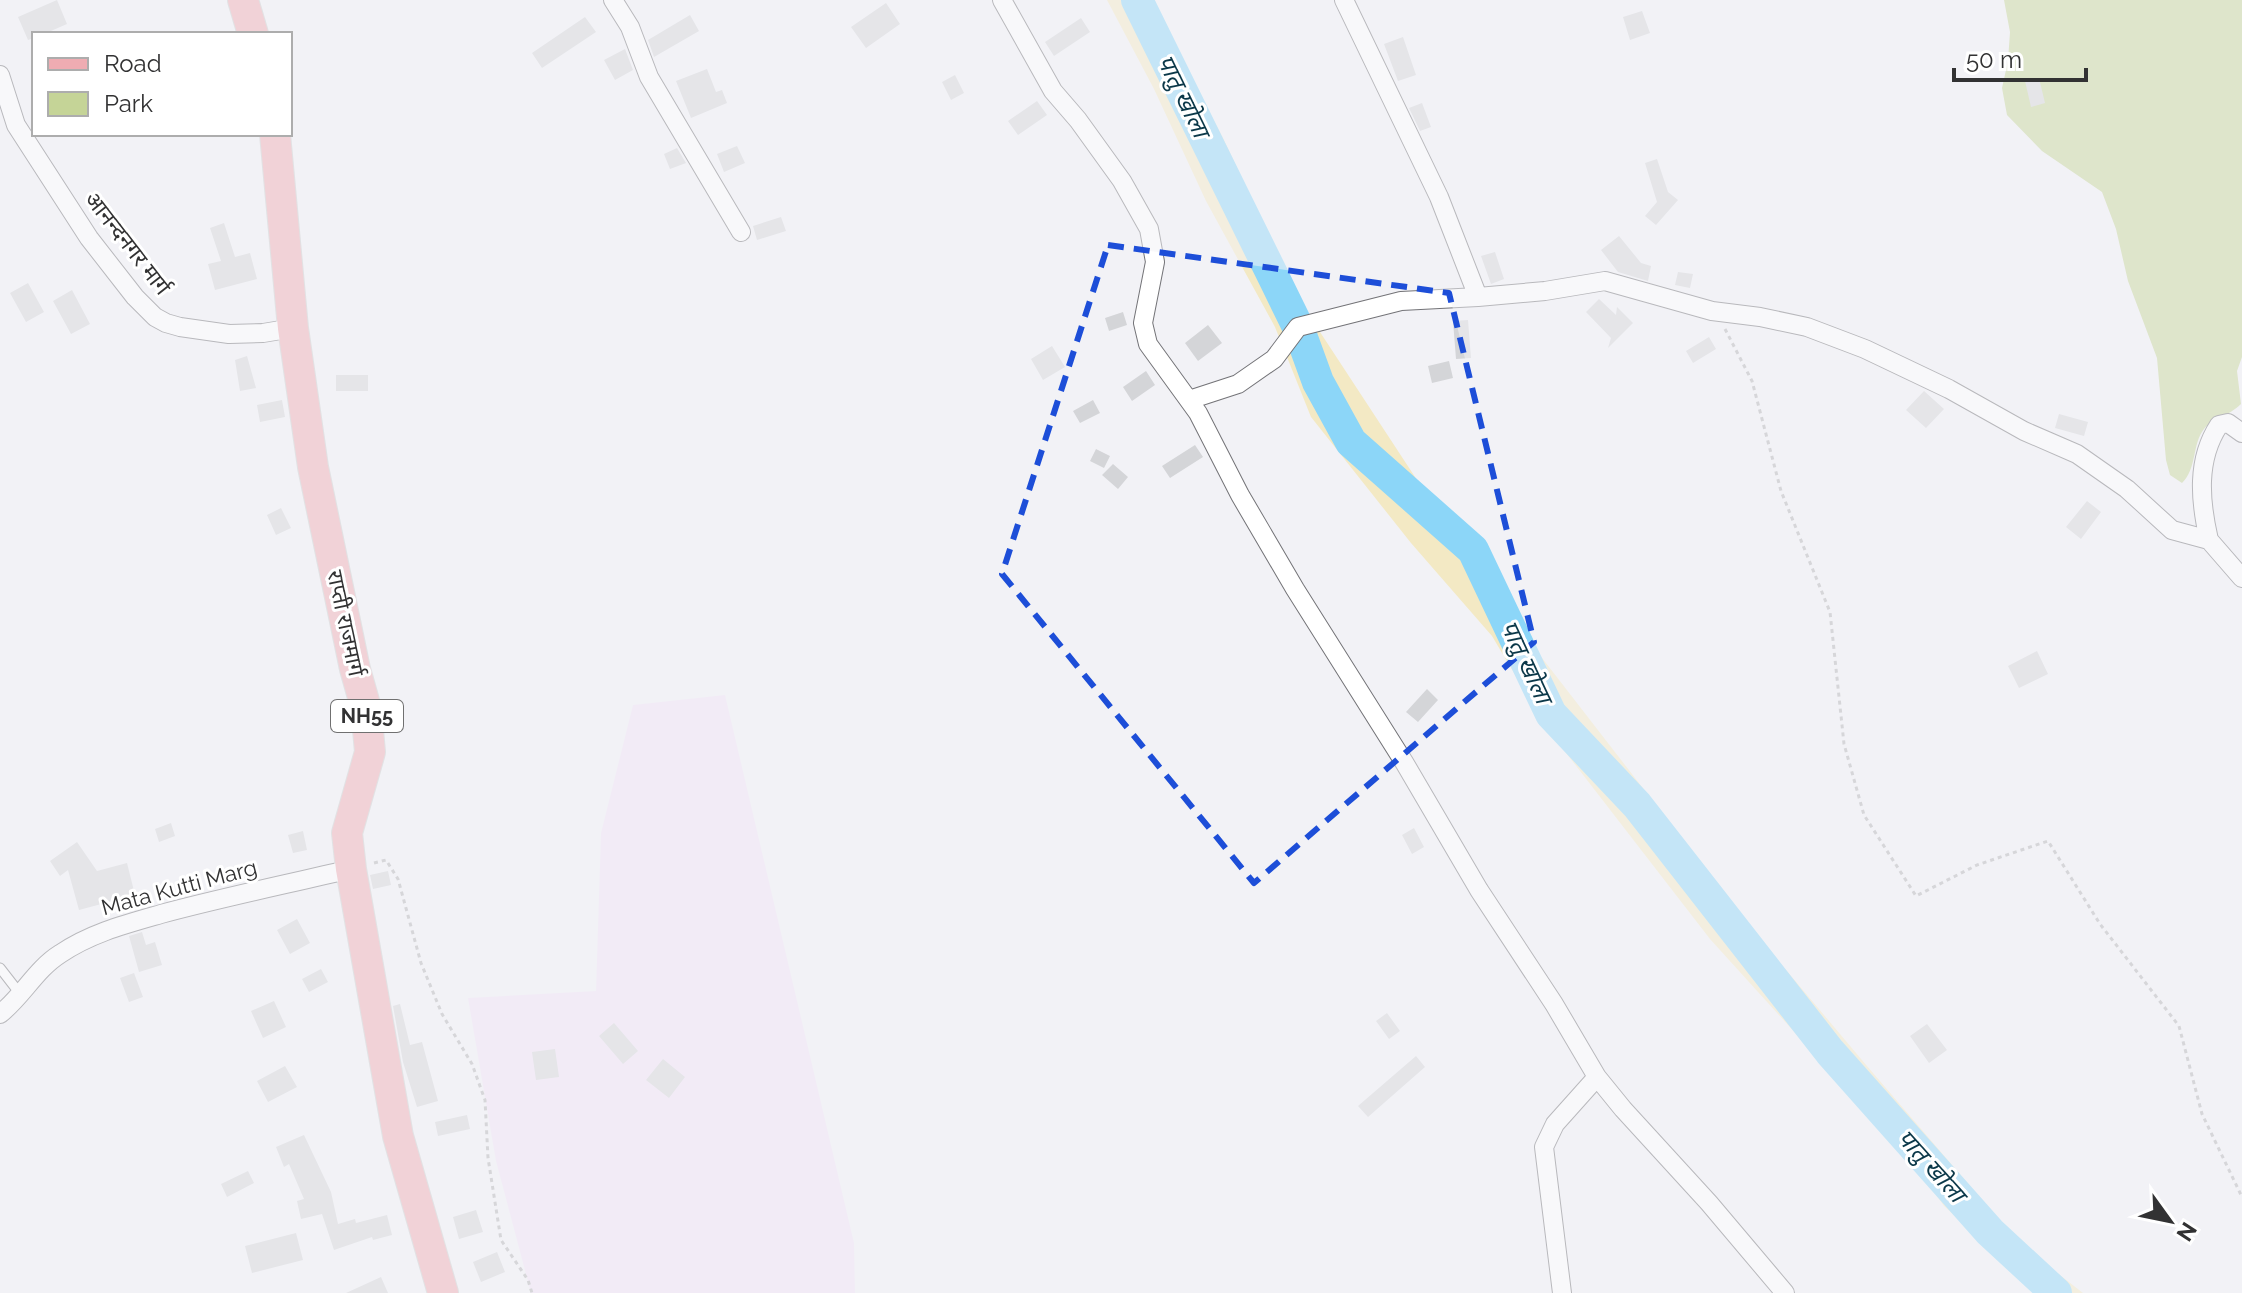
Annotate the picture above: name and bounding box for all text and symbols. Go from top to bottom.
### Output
legend [32,32,292,136]
scale bar [1954,32,2086,82]
text: 50 m [1966,45,2022,74]
text: Road [104,49,162,78]
water label: पातु खोला [1150,50,1218,146]
text: Park [104,89,153,118]
street label: आनन्दनगर मार्ग [80,186,177,300]
street label: राप्ती राजमार्ग [322,568,370,679]
water label: पातु खोला [1494,616,1560,712]
road number: NH55 [331,700,403,732]
street label: Mata Kutti Marg [98,854,260,920]
water label: पातु खोला [1890,1123,1975,1212]
north arrow [2130,1181,2210,1261]
text: N [2171,1218,2202,1246]

